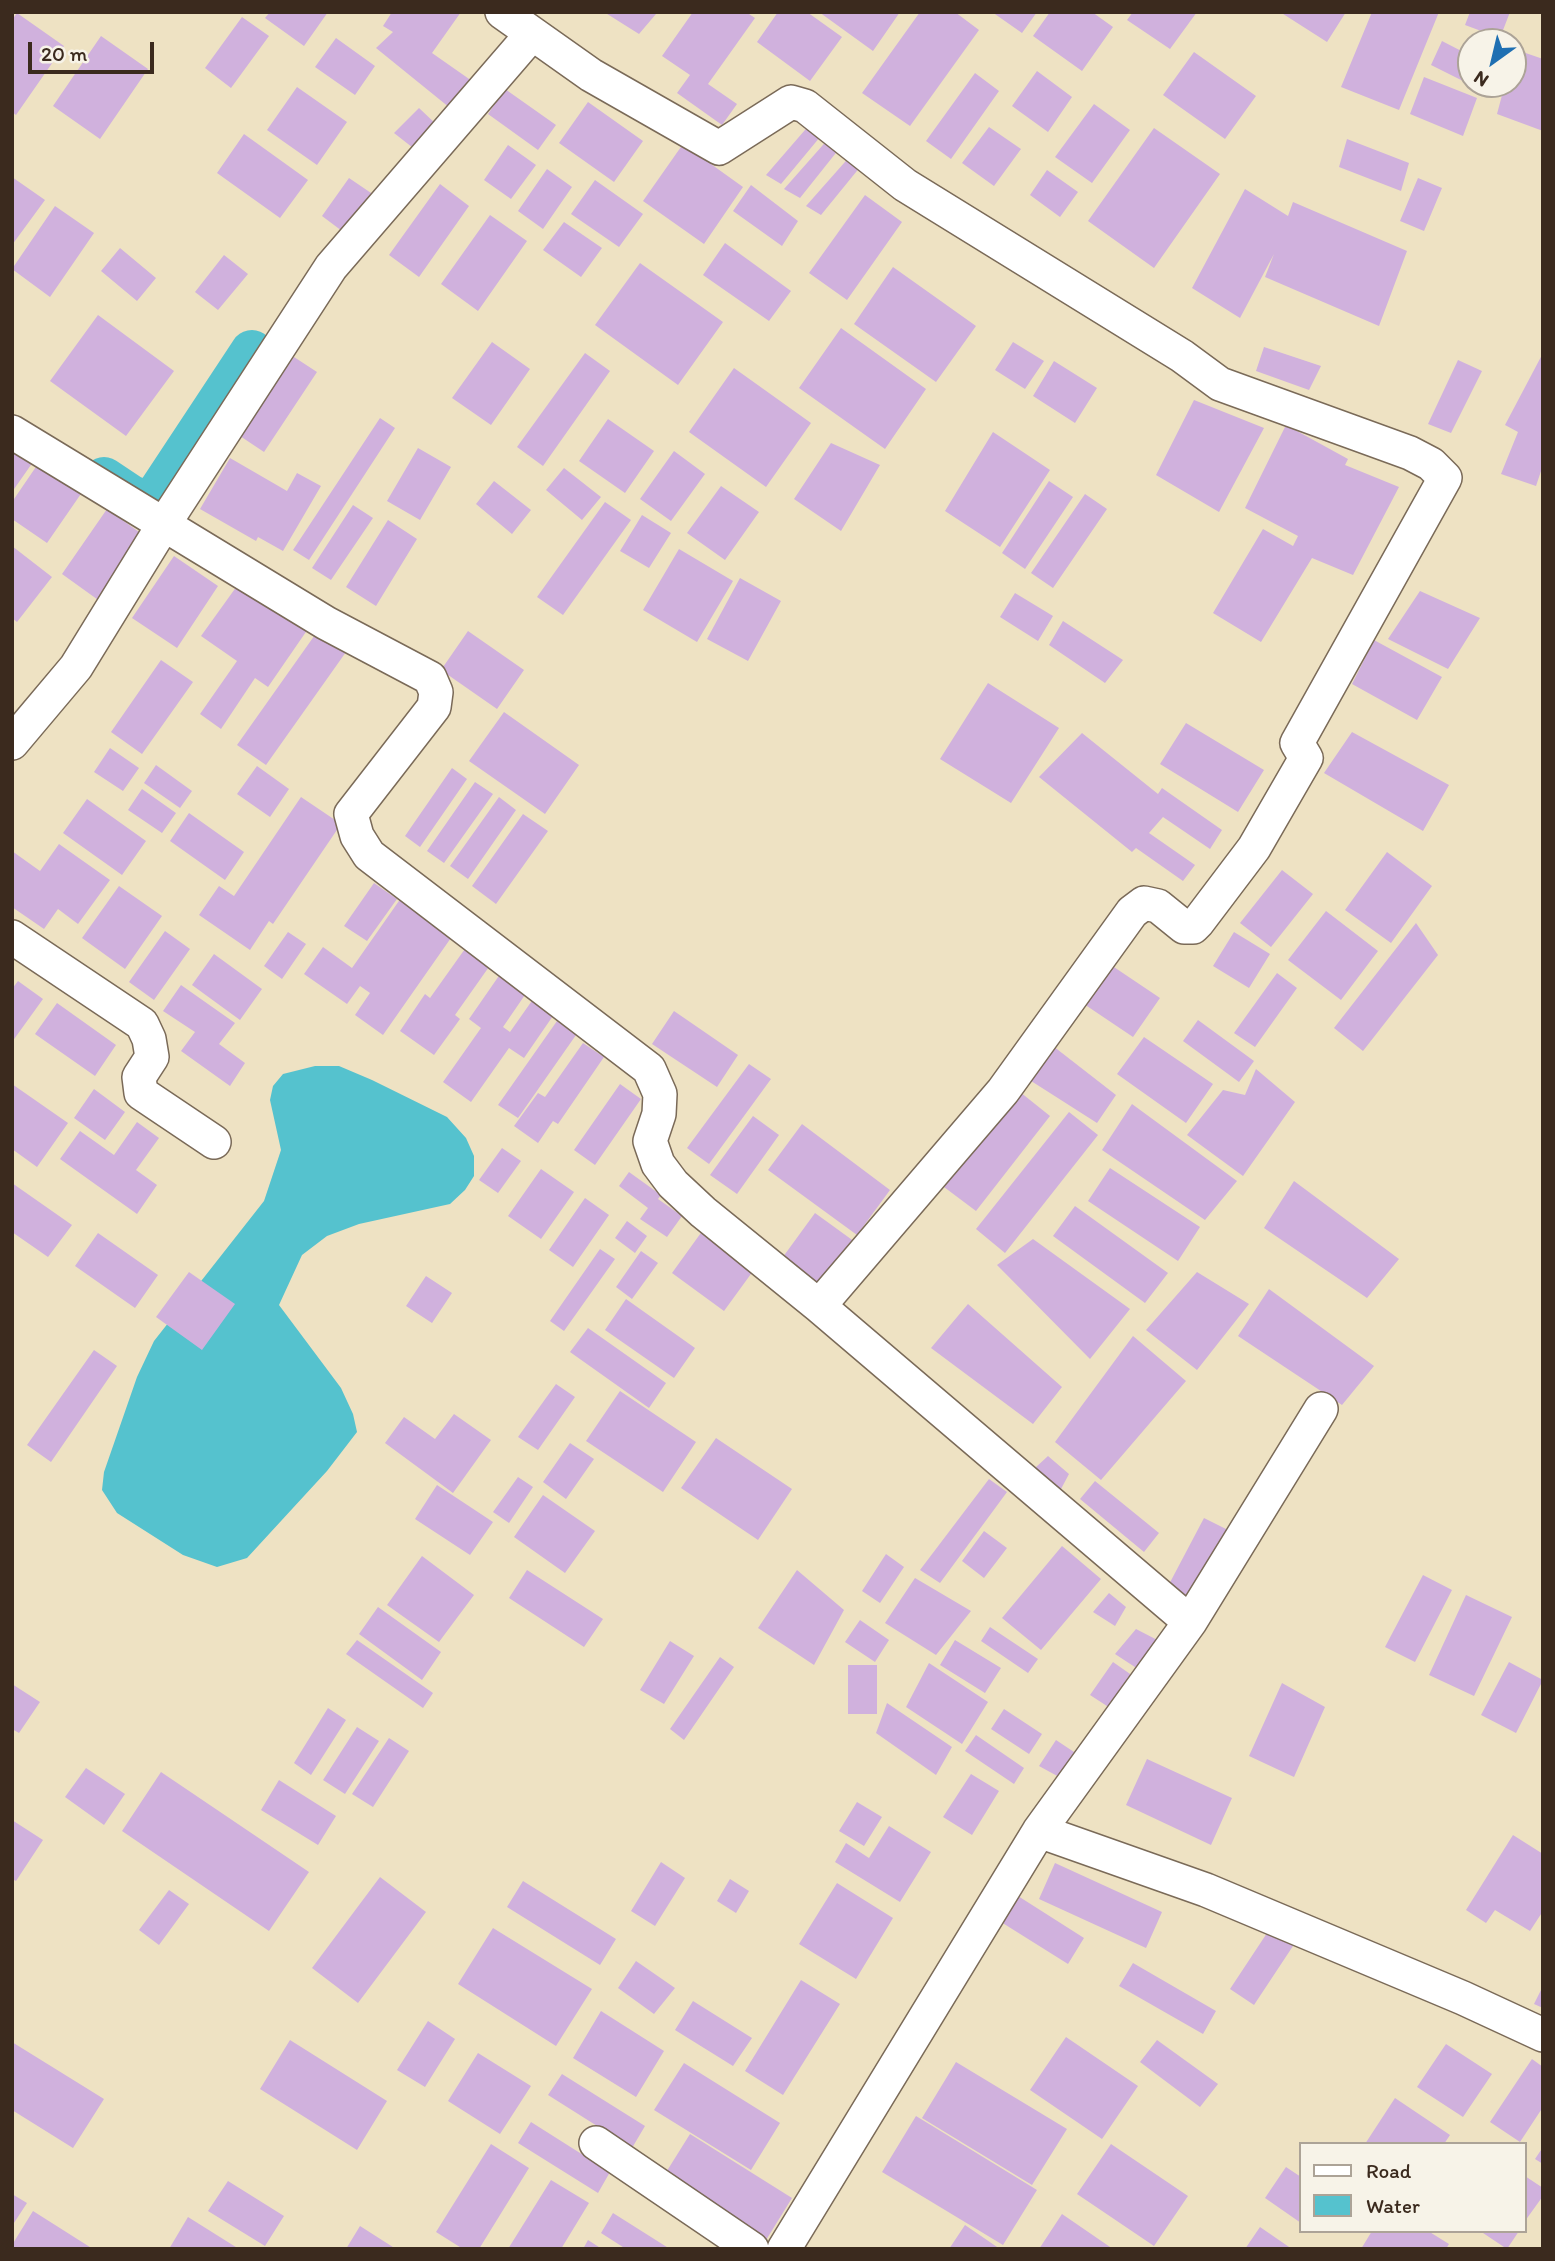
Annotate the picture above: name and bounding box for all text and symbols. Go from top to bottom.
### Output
scale bar [32,28,158,72]
north arrow [1457,28,1527,98]
text: 20 m [41,41,87,66]
text: N [1469,66,1493,92]
legend [1300,2142,1527,2233]
text: Road [1366,2158,1411,2183]
text: Water [1366,2193,1420,2218]

